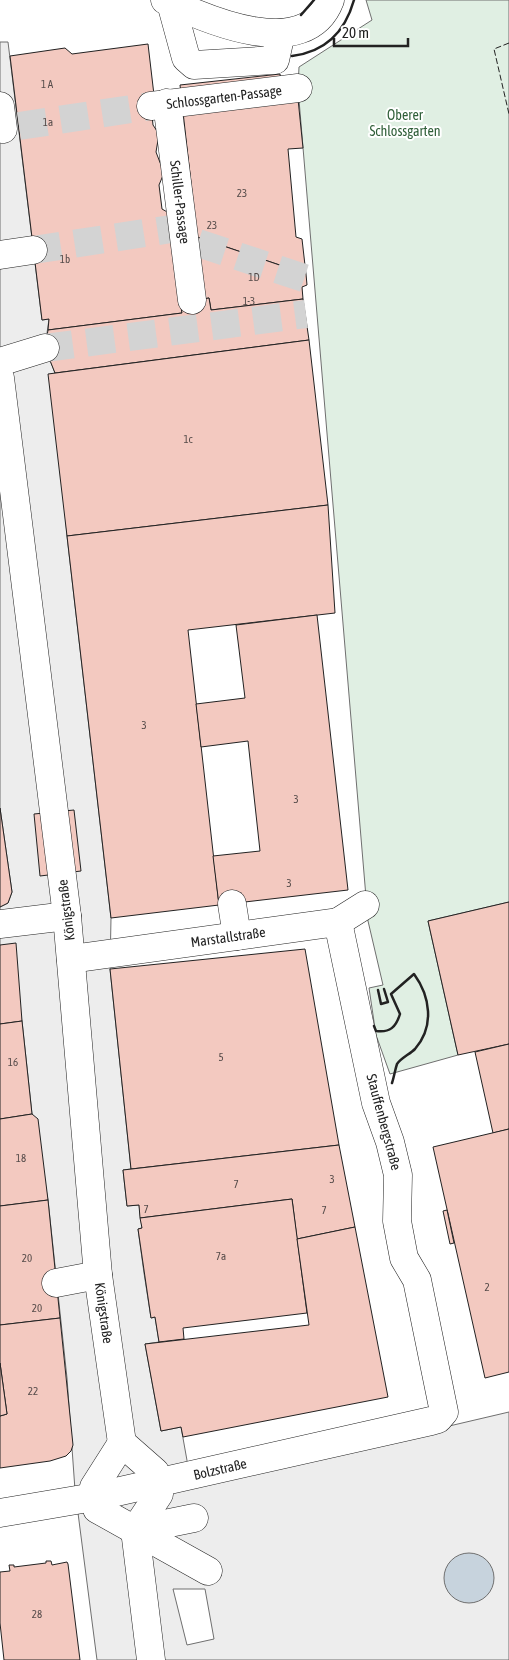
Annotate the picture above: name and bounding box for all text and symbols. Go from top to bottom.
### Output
scale bar [334,15,408,47]
text: 20 m [342,24,369,41]
house number: 1 A [41,78,54,90]
street label: Schlossgarten-Passage [165,82,283,112]
park label: Oberer Schlossgarten [369,107,441,139]
house number: 1a [43,116,53,128]
street label: Schiller-Passage [167,159,193,245]
house number: 23 [237,187,247,199]
house number: 23 [207,219,217,231]
house number: 1b [60,253,70,265]
house number: 1D [248,271,260,283]
house number: 1-3 [243,295,255,307]
house number: 1c [183,433,194,445]
house number: 3 [141,719,147,731]
house number: 3 [293,793,299,805]
house number: 3 [286,877,292,889]
street label: Königstraße [54,879,78,941]
street label: Marstallstraße [190,924,266,950]
house number: 5 [218,1051,224,1063]
house number: 16 [8,1056,18,1068]
street label: Stauffenbergstraße [363,1072,405,1172]
house number: 18 [16,1152,26,1164]
house number: 3 [329,1173,335,1185]
house number: 7 [233,1178,239,1190]
house number: 7 [143,1203,149,1215]
house number: 7 [321,1204,327,1216]
house number: 7a [216,1250,226,1262]
house number: 20 [22,1252,32,1264]
street label: Königstraße [92,1281,116,1345]
house number: 2 [484,1281,490,1293]
house number: 20 [32,1302,42,1314]
house number: 22 [28,1385,38,1397]
street label: Bolzstraße [192,1455,248,1483]
house number: 28 [32,1608,42,1620]

